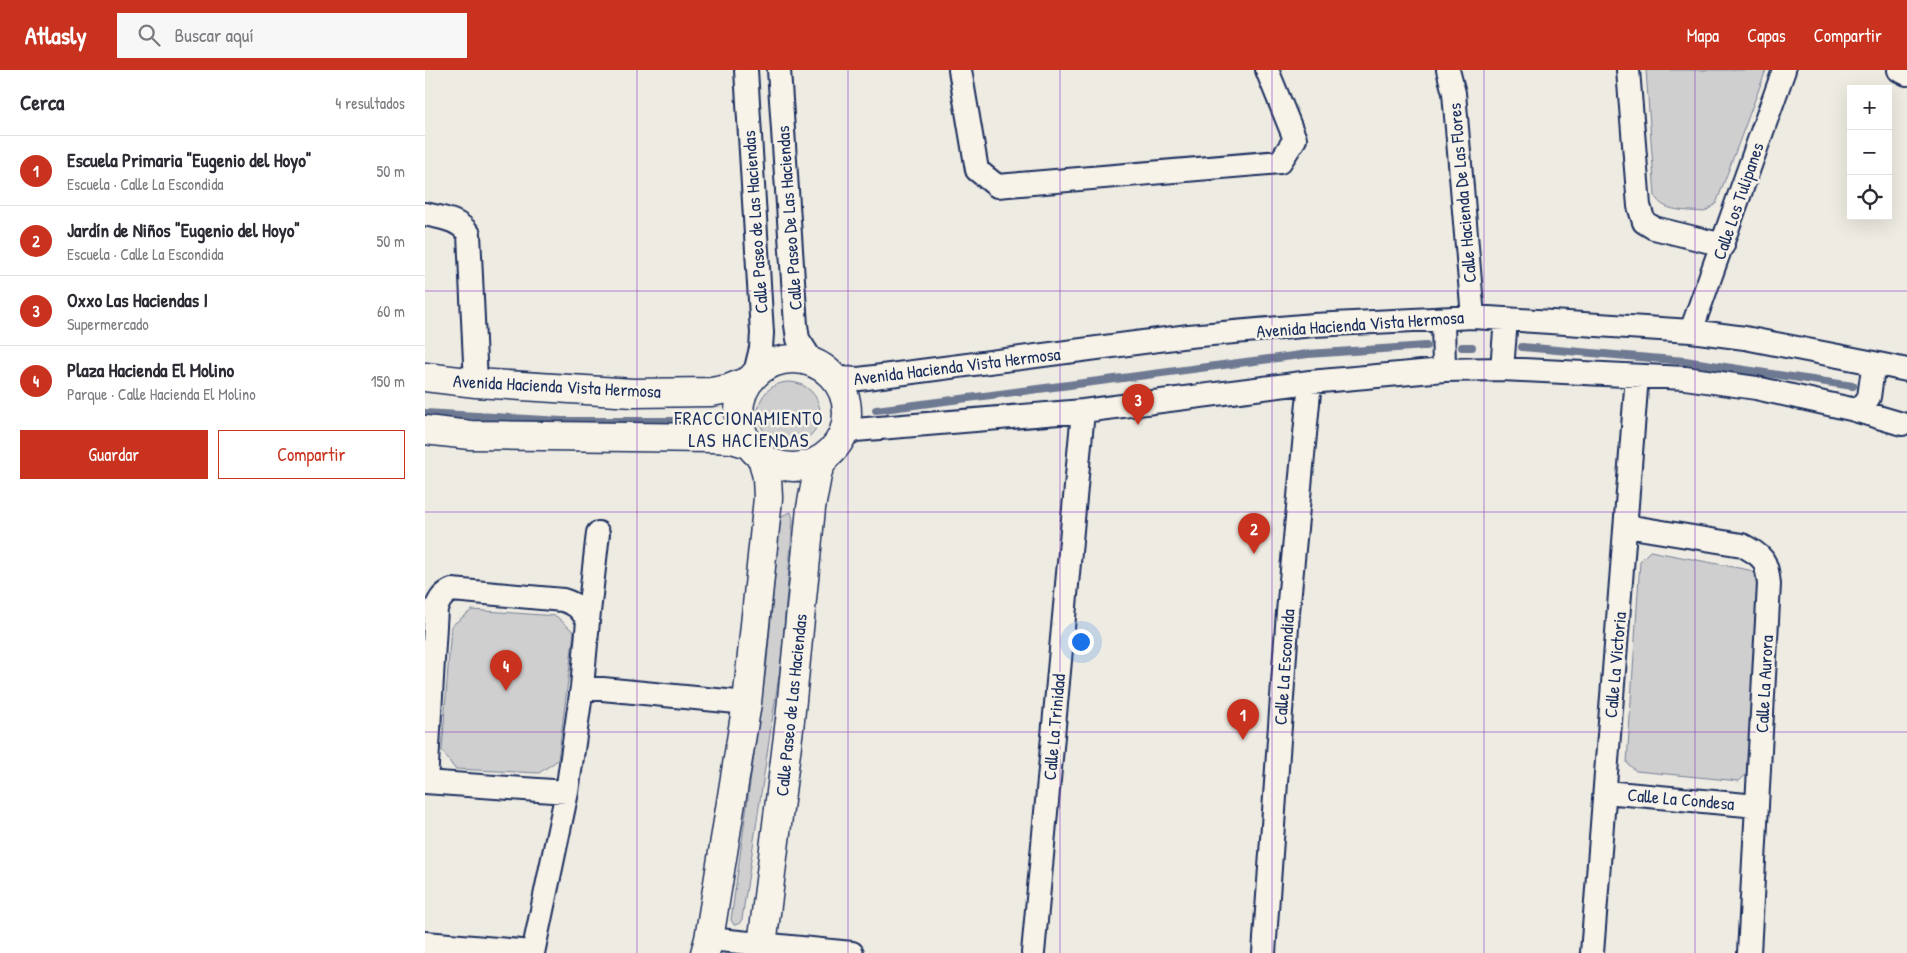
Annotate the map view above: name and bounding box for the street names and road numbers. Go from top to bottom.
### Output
street label: Calle Hacienda De Las Flores [1442,102,1482,284]
street label: Calle Paseo De Las Haciendas [770,125,808,311]
street label: Calle Paseo de Las Haciendas [736,130,774,314]
street label: Calle Los Tulipanes [1706,139,1770,263]
street label: Avenida Hacienda Vista Hermosa [1255,304,1465,344]
street label: Avenida Hacienda Vista Hermosa [852,341,1062,391]
street label: Avenida Hacienda Vista Hermosa [452,368,662,404]
street label: Calle La Escondida [1267,608,1301,726]
street label: Calle La Victoria [1598,611,1632,719]
street label: Calle Paseo de Las Haciendas [769,613,813,797]
street label: Calle La Aurora [1749,634,1779,734]
street label: Calle La Trinidad [1037,673,1071,781]
street label: Calle La Condesa [1626,782,1736,816]

